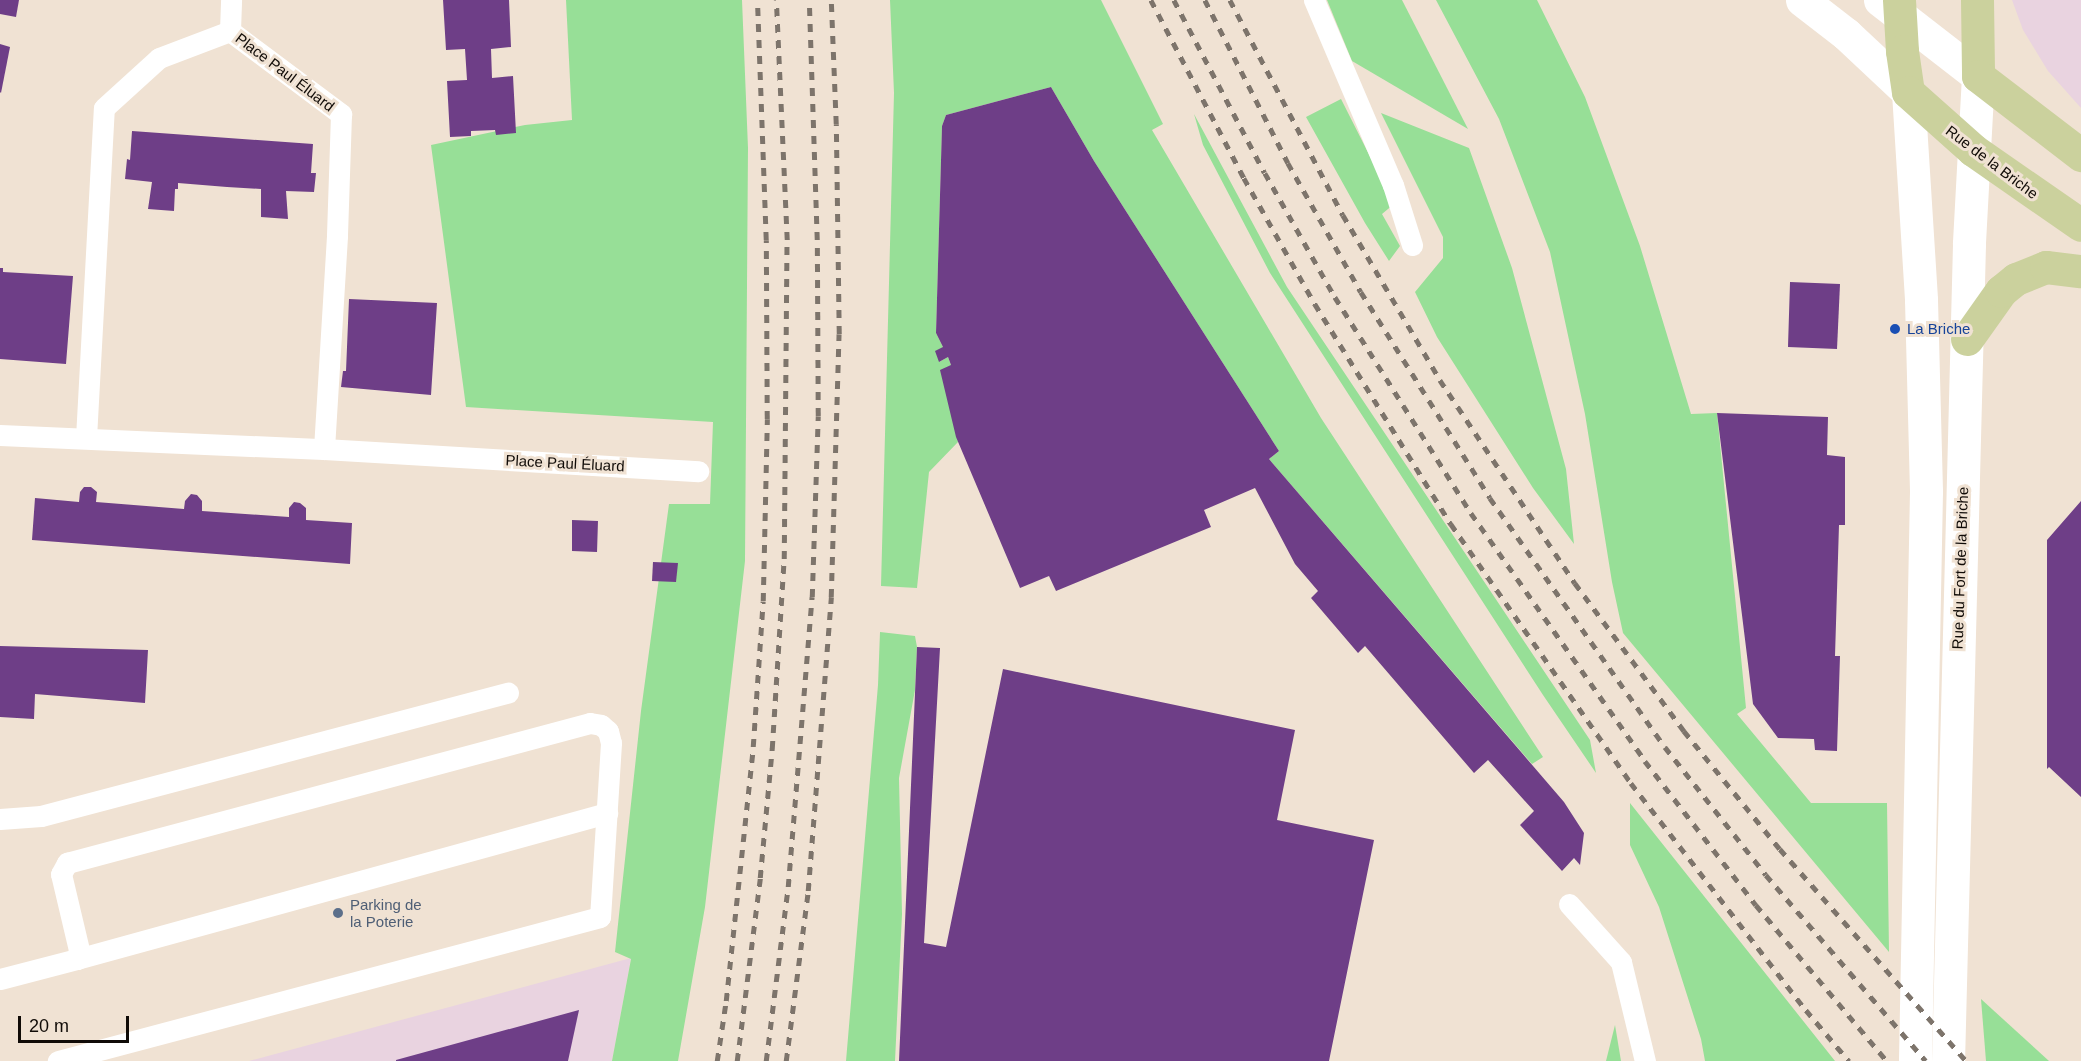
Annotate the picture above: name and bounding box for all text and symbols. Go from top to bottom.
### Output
street label: Place Paul Éluard [232,29,338,115]
street label: Rue de la Briche [1942,121,2042,203]
place label: La Briche [1907,320,1970,338]
marker: La Briche [1888,322,1902,336]
street label: Place Paul Éluard [505,451,625,475]
street label: Rue du Fort de la Briche [1948,486,1972,650]
place label: Parking de la Poterie [350,895,422,930]
marker: Parking de la Poterie [331,906,345,920]
scale bar [21,1004,132,1042]
text: 20 m [29,1016,69,1036]

